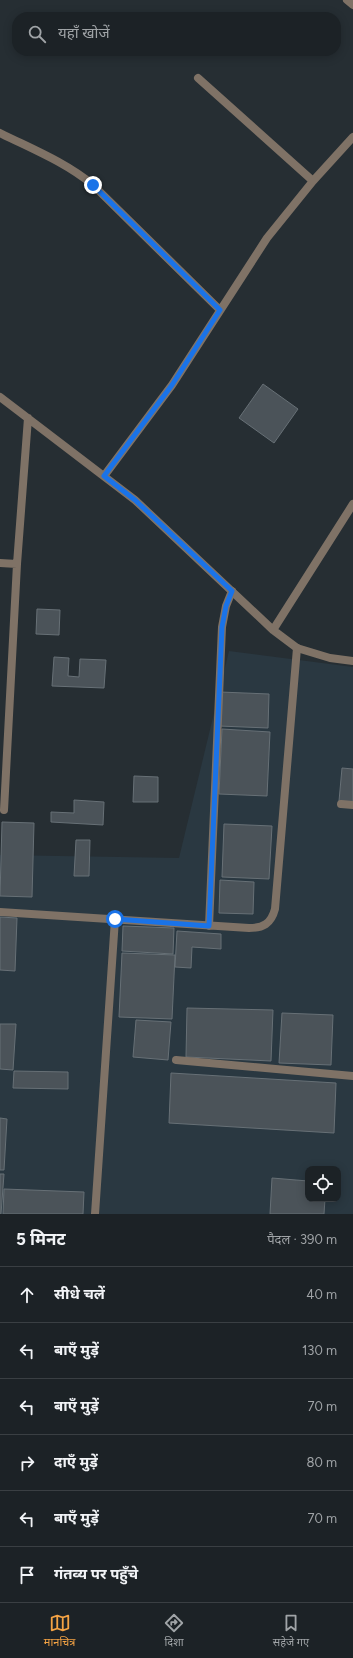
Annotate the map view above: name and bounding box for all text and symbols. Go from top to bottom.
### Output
search box [12,12,341,56]
icon: search [26,23,48,45]
text: यहाँ खोजें [58,24,110,42]
route end [84,176,102,194]
route start [106,910,124,928]
map controls [305,1166,341,1202]
button: locate [305,1166,341,1202]
text: 5 मिनट [16,1229,66,1249]
text: पैदल · 390 m [267,1232,337,1247]
icon: ahead [16,1284,38,1306]
text: सीधे चलें [54,1285,105,1303]
text: 40 m [306,1287,337,1302]
icon: left [16,1340,38,1362]
text: बाएँ मुड़ें [54,1341,99,1359]
text: 130 m [302,1343,337,1358]
icon: left [16,1396,38,1418]
text: बाएँ मुड़ें [54,1397,99,1415]
text: 70 m [307,1399,337,1414]
icon: right [16,1452,38,1474]
text: दाएँ मुड़ें [54,1453,98,1471]
text: 80 m [306,1455,337,1470]
icon: left [16,1508,38,1530]
text: बाएँ मुड़ें [54,1509,99,1527]
text: 70 m [307,1511,337,1526]
icon: arrive [16,1564,38,1586]
text: गंतव्य पर पहुँचे [54,1565,138,1583]
tab: मानचित्र [44,1612,75,1650]
tab: दिशा [163,1612,185,1650]
tab: सहेजे गए [273,1612,309,1650]

